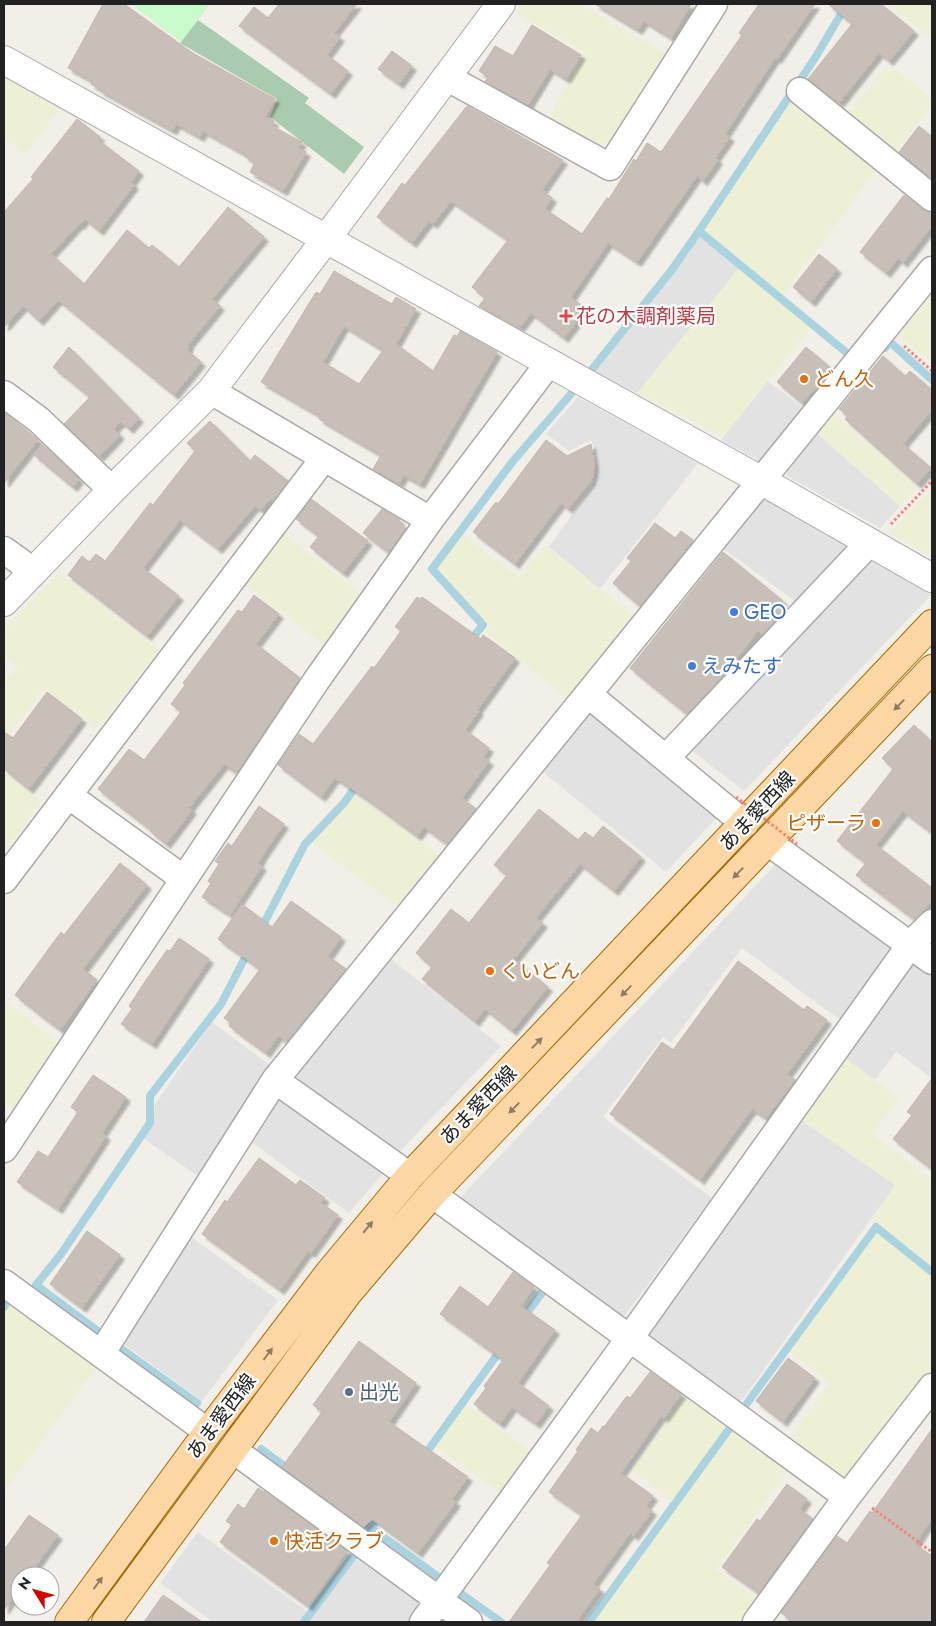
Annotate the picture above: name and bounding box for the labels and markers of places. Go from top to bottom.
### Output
place label: 花の木調剤薬局 [576,302,716,331]
marker: 花の木調剤薬局 [560,310,572,322]
place label: どん久 [814,365,874,394]
marker: どん久 [798,373,810,385]
place label: GEO [744,598,786,627]
marker: GEO [728,606,740,618]
place label: えみたす [702,652,782,681]
marker: えみたす [686,660,698,672]
place label: ピザーラ [786,809,866,838]
marker: ピザーラ [870,817,882,829]
place label: くいどん [500,957,580,986]
marker: くいどん [484,965,496,977]
place label: 出光 [359,1378,399,1407]
marker: 出光 [343,1386,355,1398]
place label: 快活クラブ [284,1527,384,1556]
marker: 快活クラブ [268,1535,280,1547]

